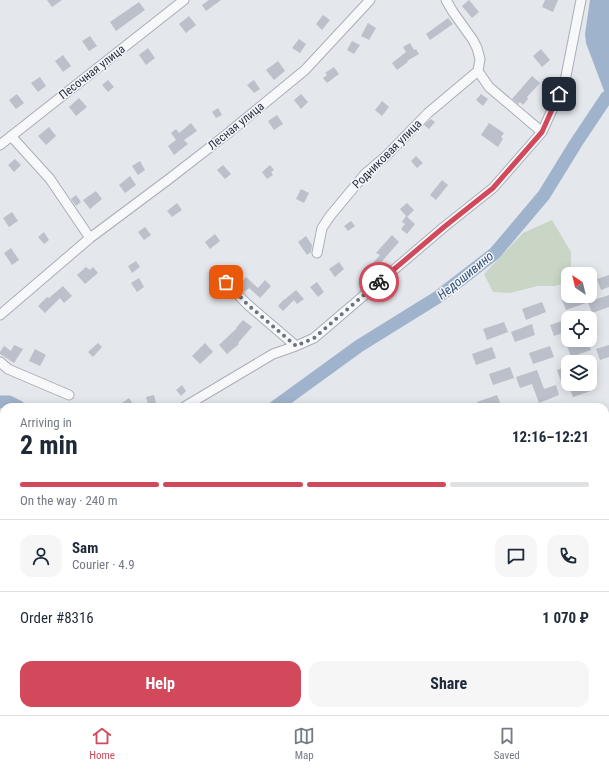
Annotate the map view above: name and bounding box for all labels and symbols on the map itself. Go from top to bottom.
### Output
street label: Песочная улица [56,42,128,102]
pin [542,77,576,111]
street label: Лесная улица [205,99,267,153]
street label: Родниковая улица [350,116,425,191]
water label: Недошивино [434,248,496,303]
courier [359,262,399,302]
pin [209,265,243,299]
north arrow [561,267,597,303]

